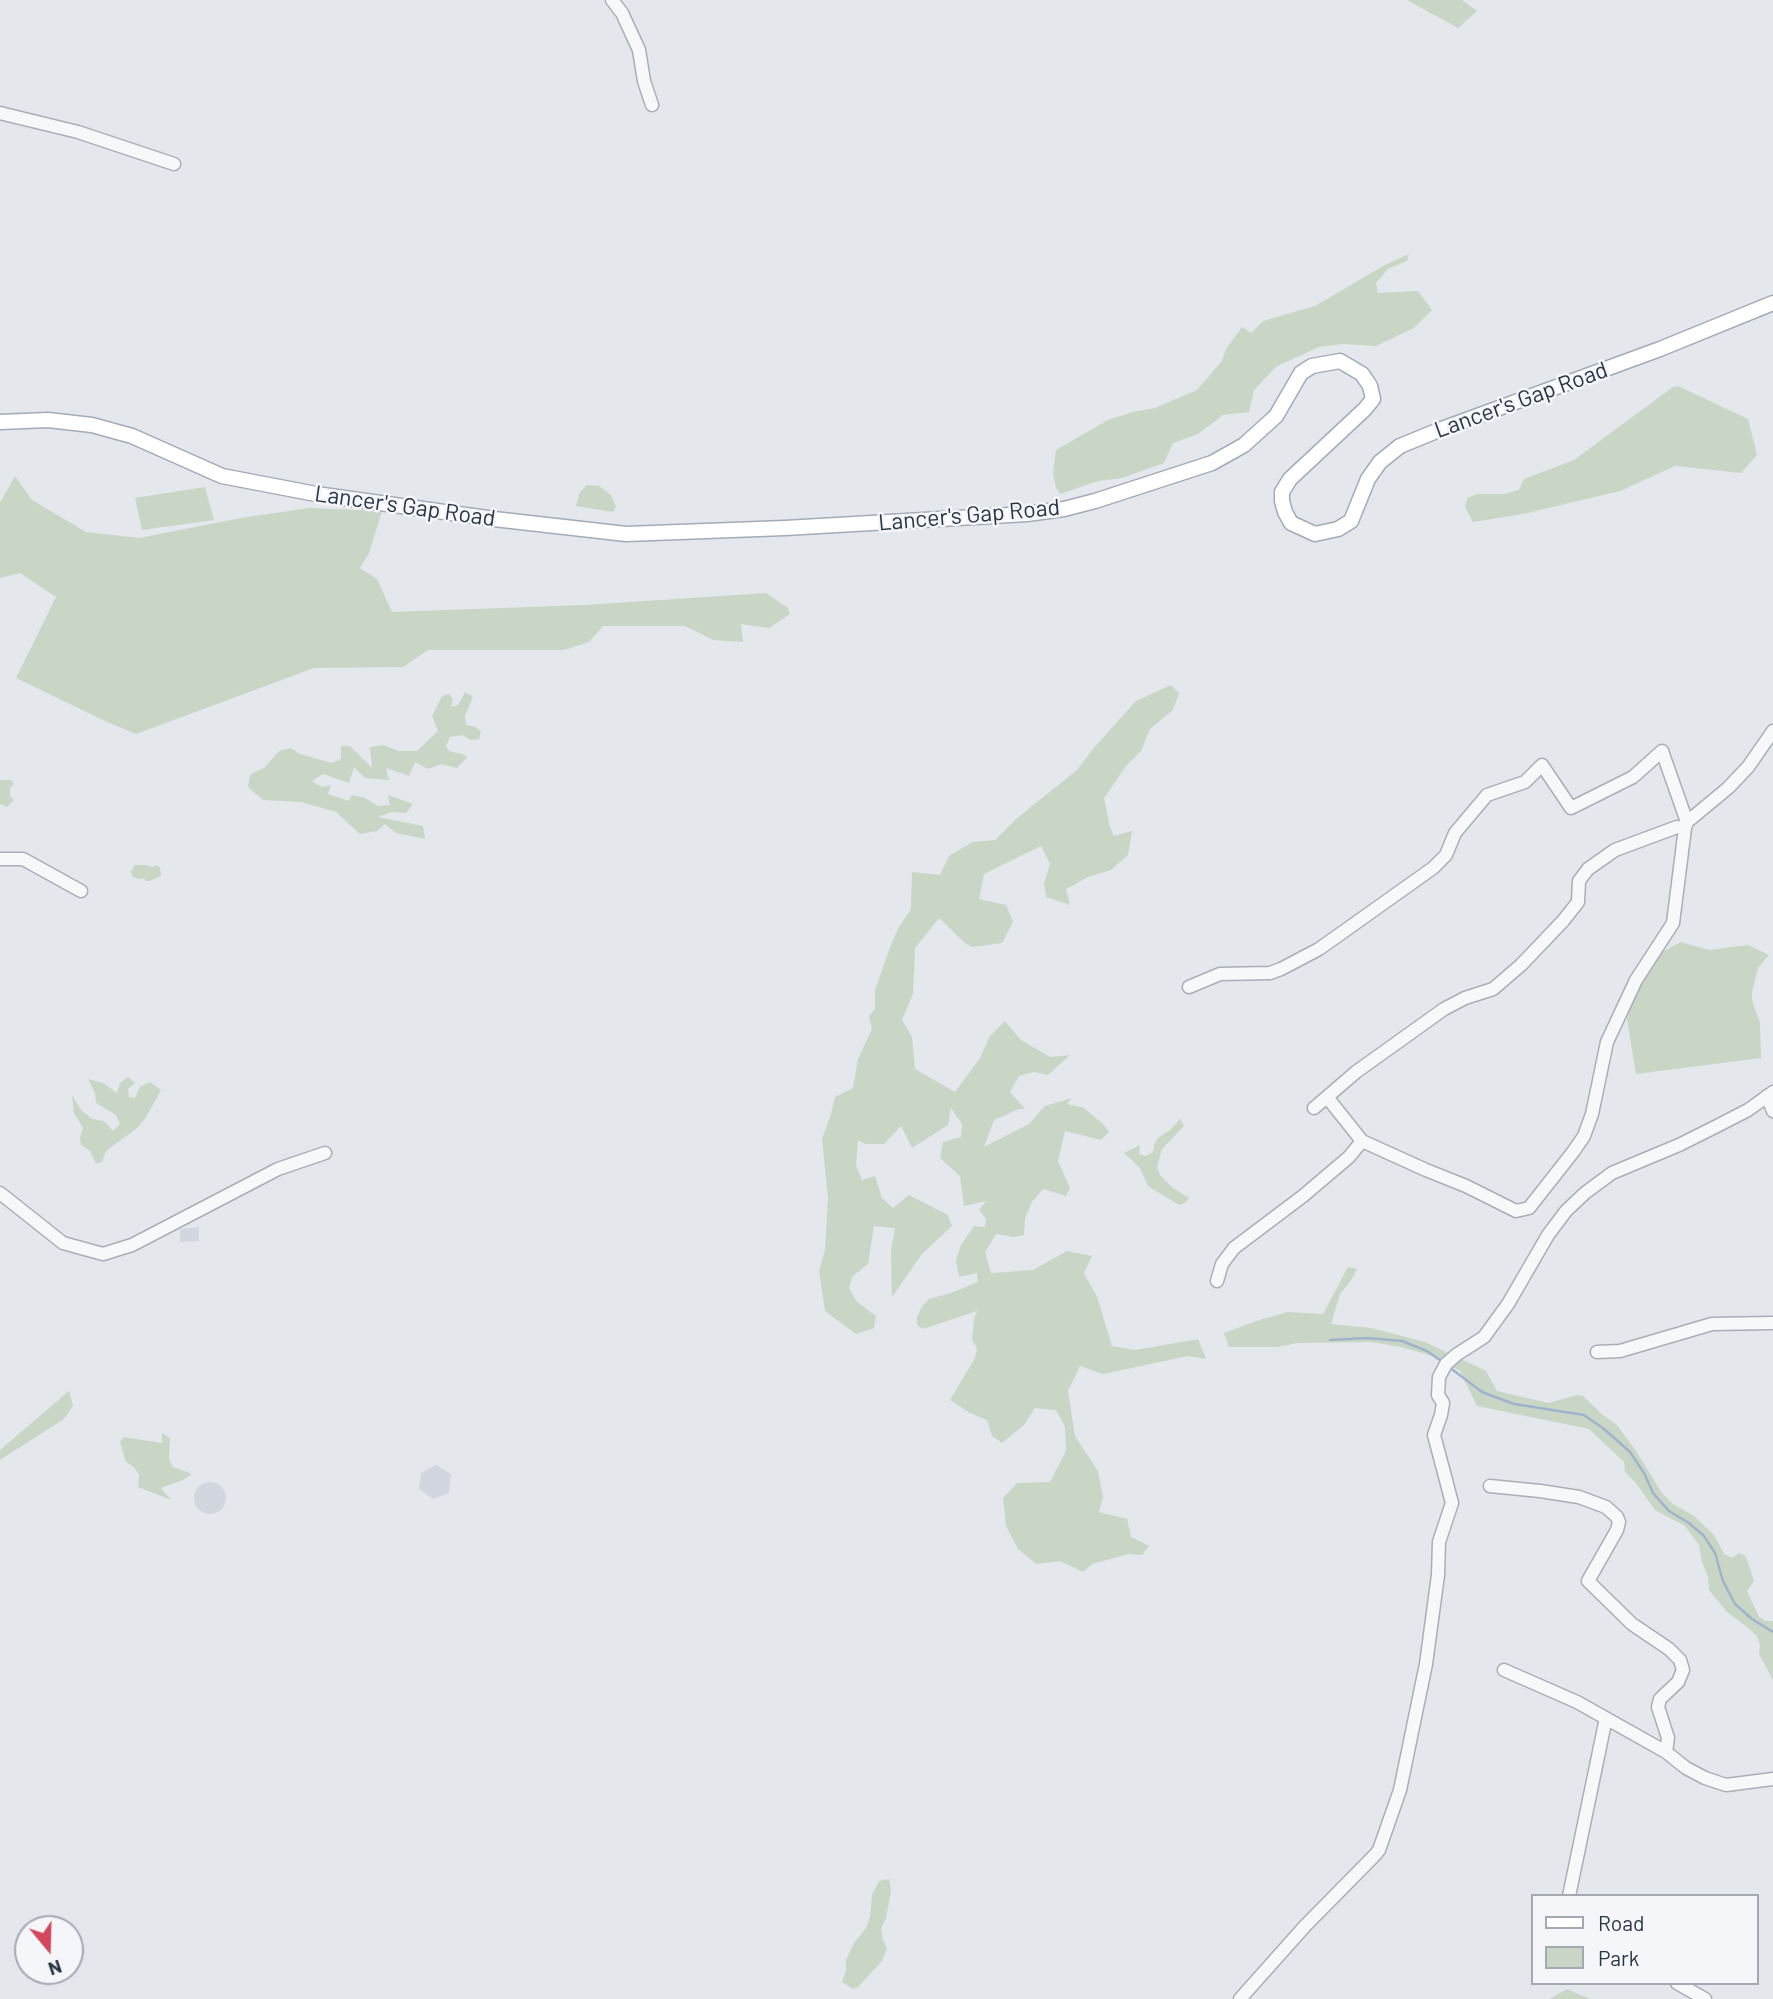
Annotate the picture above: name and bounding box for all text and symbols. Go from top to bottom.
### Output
street label: Lancer's Gap Road [1431,356,1611,444]
street label: Lancer's Gap Road [313,480,497,532]
street label: Lancer's Gap Road [877,493,1061,537]
legend [1532,1894,1759,1985]
text: Road [1598,1910,1644,1935]
north arrow [14,1915,84,1985]
text: Park [1598,1945,1639,1970]
text: N [46,1956,65,1981]

